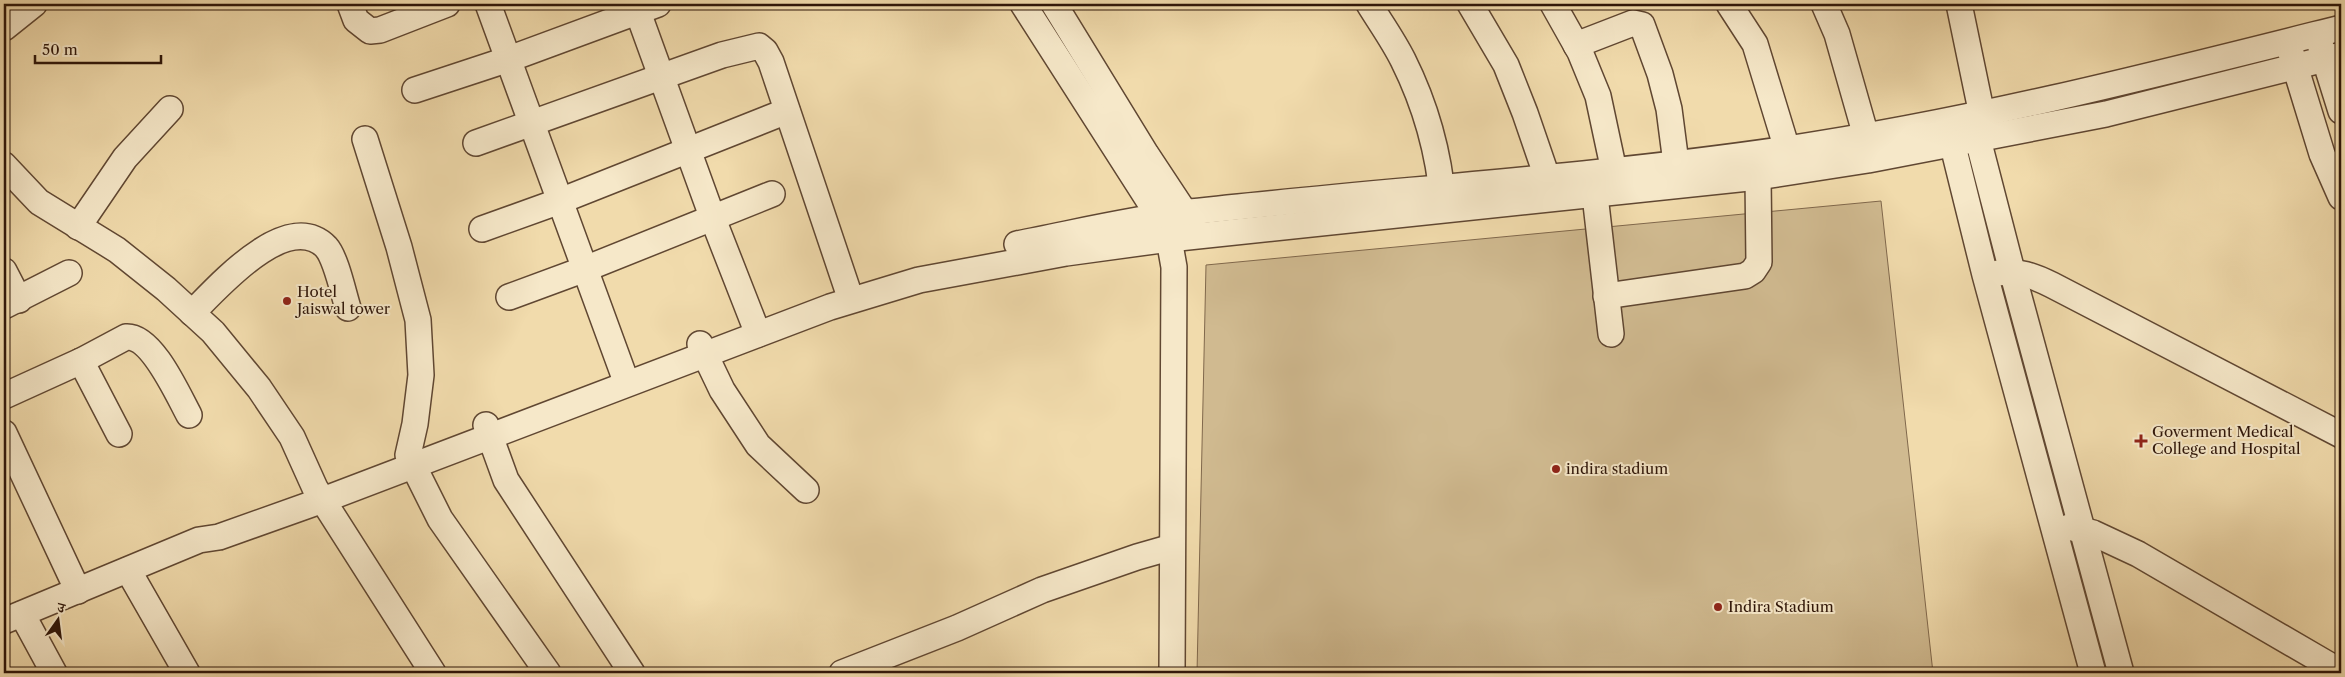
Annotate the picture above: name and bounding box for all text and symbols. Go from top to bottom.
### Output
scale bar [35,32,161,64]
text: 50 m [42,40,78,59]
place label: Hotel Jaiswal tower [295,282,391,318]
marker: Hotel Jaiswal tower [281,295,293,307]
place label: Goverment Medical College and Hospital [2152,422,2301,458]
marker: Goverment Medical College and Hospital [2134,434,2148,448]
place label: indira stadium [1566,459,1668,478]
marker: indira stadium [1550,463,1562,475]
north arrow [32,594,82,644]
place label: Indira Stadium [1728,597,1834,616]
text: उ [55,598,68,617]
marker: Indira Stadium [1712,601,1724,613]

